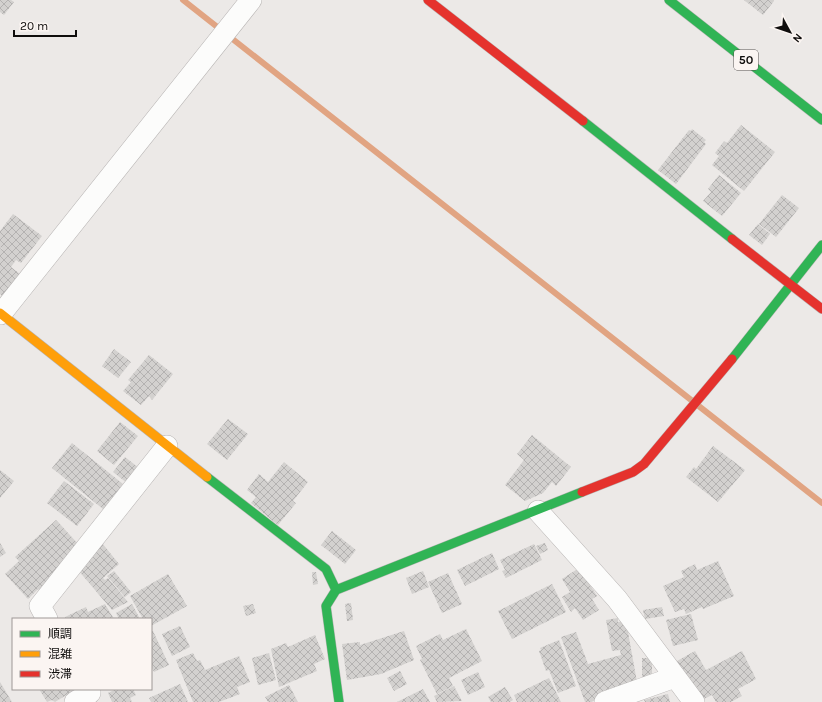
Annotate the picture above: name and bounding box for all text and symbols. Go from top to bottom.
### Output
scale bar [14,12,76,38]
north arrow [770,12,810,52]
text: 20 m [20,19,48,33]
text: N [790,31,805,45]
road number: 50 [734,50,758,70]
legend [12,618,152,690]
text: 順調 [48,627,72,641]
text: 混雑 [48,647,72,661]
text: 渋滞 [48,667,72,681]

